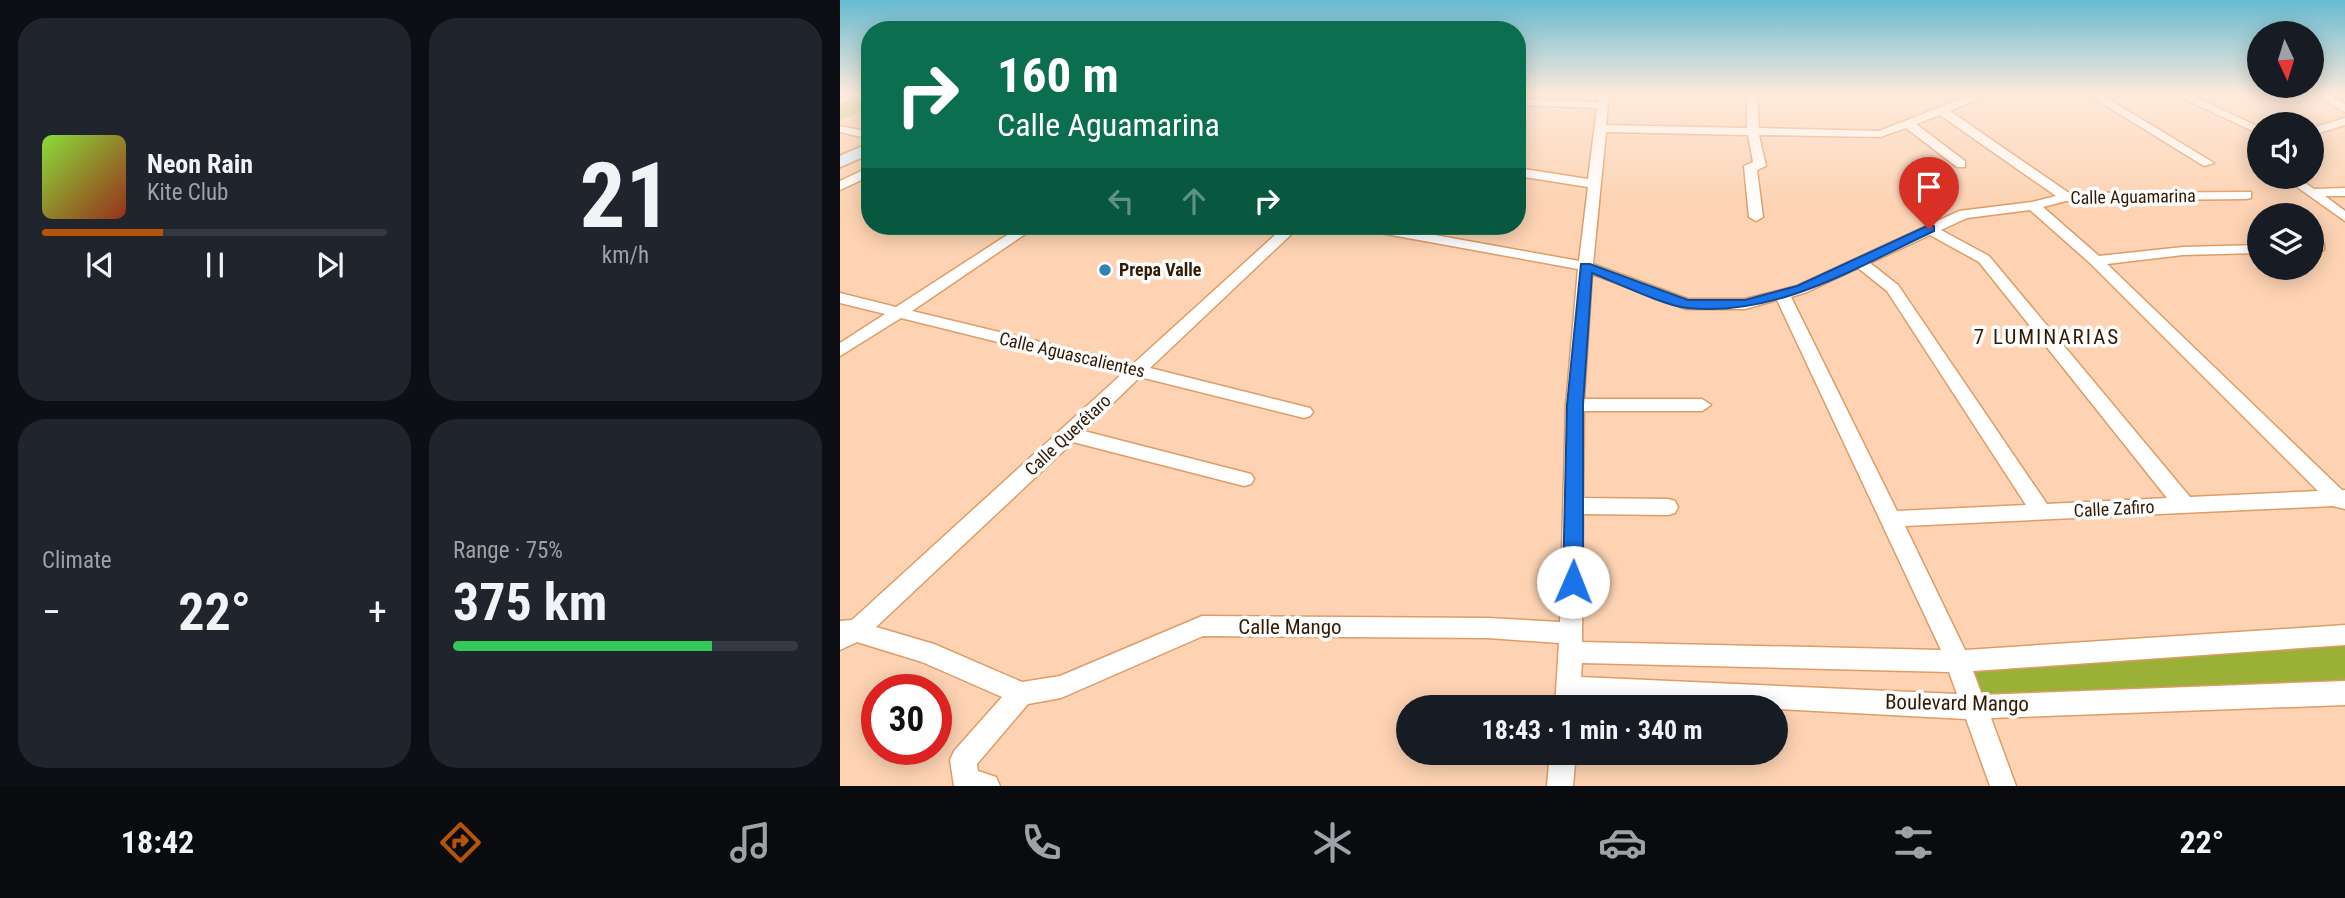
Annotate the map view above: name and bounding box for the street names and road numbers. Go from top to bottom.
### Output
street label: Calle Aguamarina [2070,185,2196,208]
street label: Calle Aguascalientes [997,328,1147,381]
street label: Calle Querétaro [1020,390,1115,480]
street label: Calle Zafiro [2073,496,2155,521]
street label: Calle Mango [1238,615,1342,639]
street label: Boulevard Mango [1885,690,2029,716]

